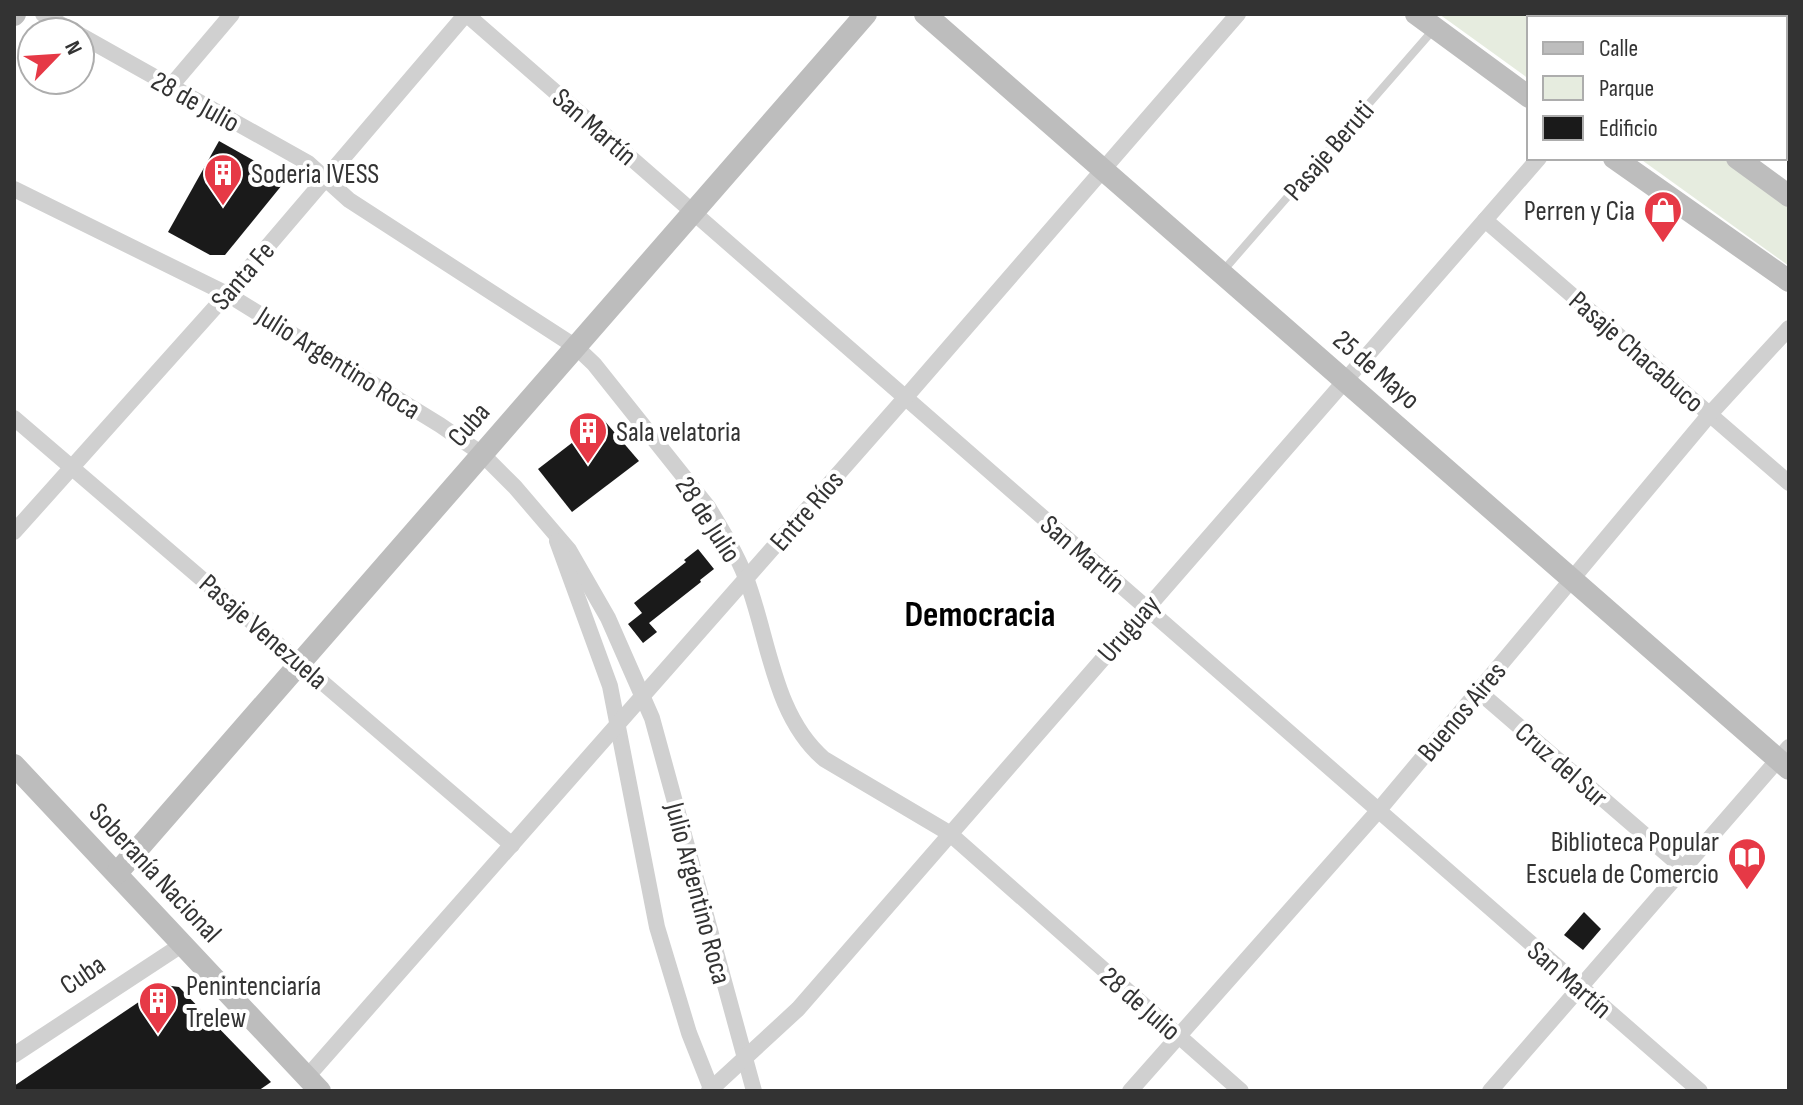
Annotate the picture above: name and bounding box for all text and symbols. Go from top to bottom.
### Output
north arrow [16,16,96,96]
legend [1527,16,1787,160]
text: Calle [1599,34,1638,63]
text: N [58,37,87,59]
street label: 28 de Julio [145,65,245,140]
text: Parque [1599,74,1654,103]
street label: San Martín [545,82,643,173]
street label: Pasaje Beruti [1277,95,1381,207]
text: Edificio [1599,114,1658,143]
building icon: Soderia IVESS [202,152,244,207]
place label: Soderia IVESS [251,158,379,191]
shop icon: Perren y Cia [1642,189,1684,244]
place label: Perren y Cia [1524,195,1635,228]
street label: Santa Fe [204,235,282,317]
street label: Pasaje Chacabuco [1562,285,1710,420]
street label: Julio Argentino Roca [250,299,426,427]
street label: 25 de Mayo [1326,324,1426,417]
street label: Cuba [441,396,497,454]
building icon: Sala velatoria [567,410,609,465]
place label: Sala velatoria [616,416,741,449]
street label: Entre Ríos [763,464,851,558]
street label: 28 de Julio [668,471,748,569]
street label: San Martín [1033,509,1131,600]
street label: Pasaje Venezuela [192,568,334,697]
street label: Uruguay [1091,589,1167,669]
district label: Democracia [904,594,1056,637]
street label: Buenos Aires [1411,656,1513,768]
street label: Cruz del Sur [1508,716,1614,814]
street label: Soberanía Nacional [82,797,228,949]
street label: Julio Argentino Roca [657,798,738,988]
place label: Biblioteca Popular Escuela de Comercio [1526,826,1719,891]
library icon: Biblioteca Popular Escuela de Comercio [1726,836,1768,891]
street label: San Martín [1520,935,1618,1026]
street label: Cuba [54,948,112,1002]
street label: 28 de Julio [1093,960,1187,1048]
place label: Penintenciaría Trelew [186,970,321,1035]
building icon: Penintenciaría Trelew [137,980,179,1035]

